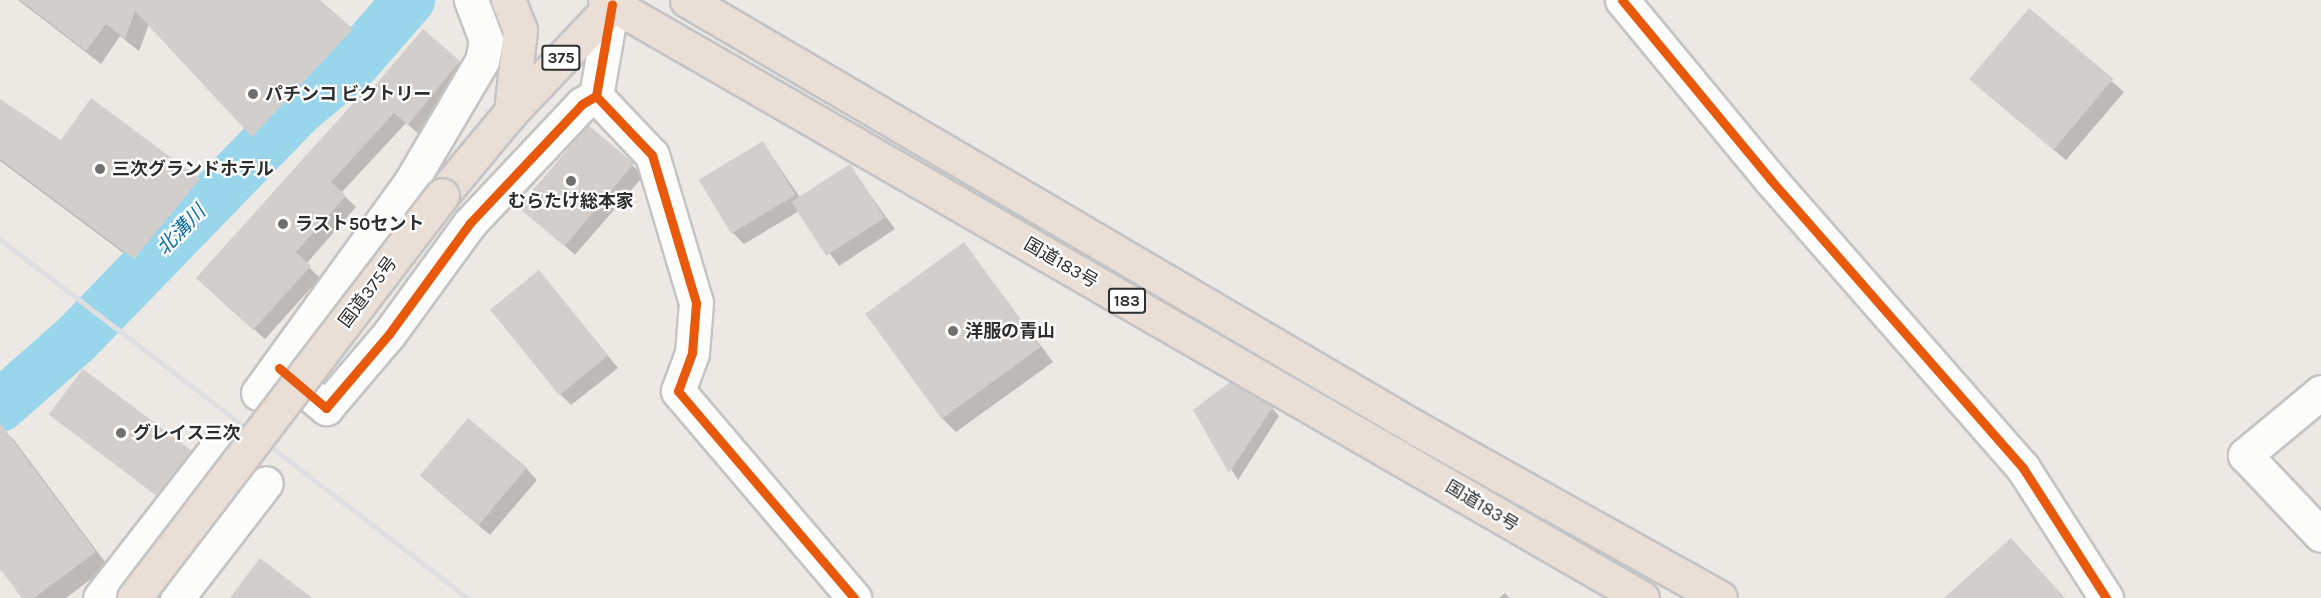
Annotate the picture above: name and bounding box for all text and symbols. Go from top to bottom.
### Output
road number: 375 [540,45,582,71]
place label: パチンコ ビクトリー [265,83,432,105]
marker: パチンコ ビクトリー [246,87,260,101]
place label: 三次グランドホテル [112,158,274,180]
marker: 三次グランドホテル [93,162,107,176]
marker: むらたけ総本家 [564,174,578,188]
place label: むらたけ総本家 [508,190,634,212]
water label: 北溝川 [152,200,210,260]
place label: ラスト50セント [295,213,425,235]
marker: ラスト50セント [276,217,290,231]
street label: 国道183号 [1020,233,1102,293]
street label: 国道375号 [334,252,402,332]
road number: 183 [1108,288,1146,314]
place label: 洋服の青山 [965,320,1055,342]
marker: 洋服の青山 [946,324,960,338]
place label: グレイス三次 [133,422,241,444]
marker: グレイス三次 [114,426,128,440]
street label: 国道183号 [1441,476,1523,536]

